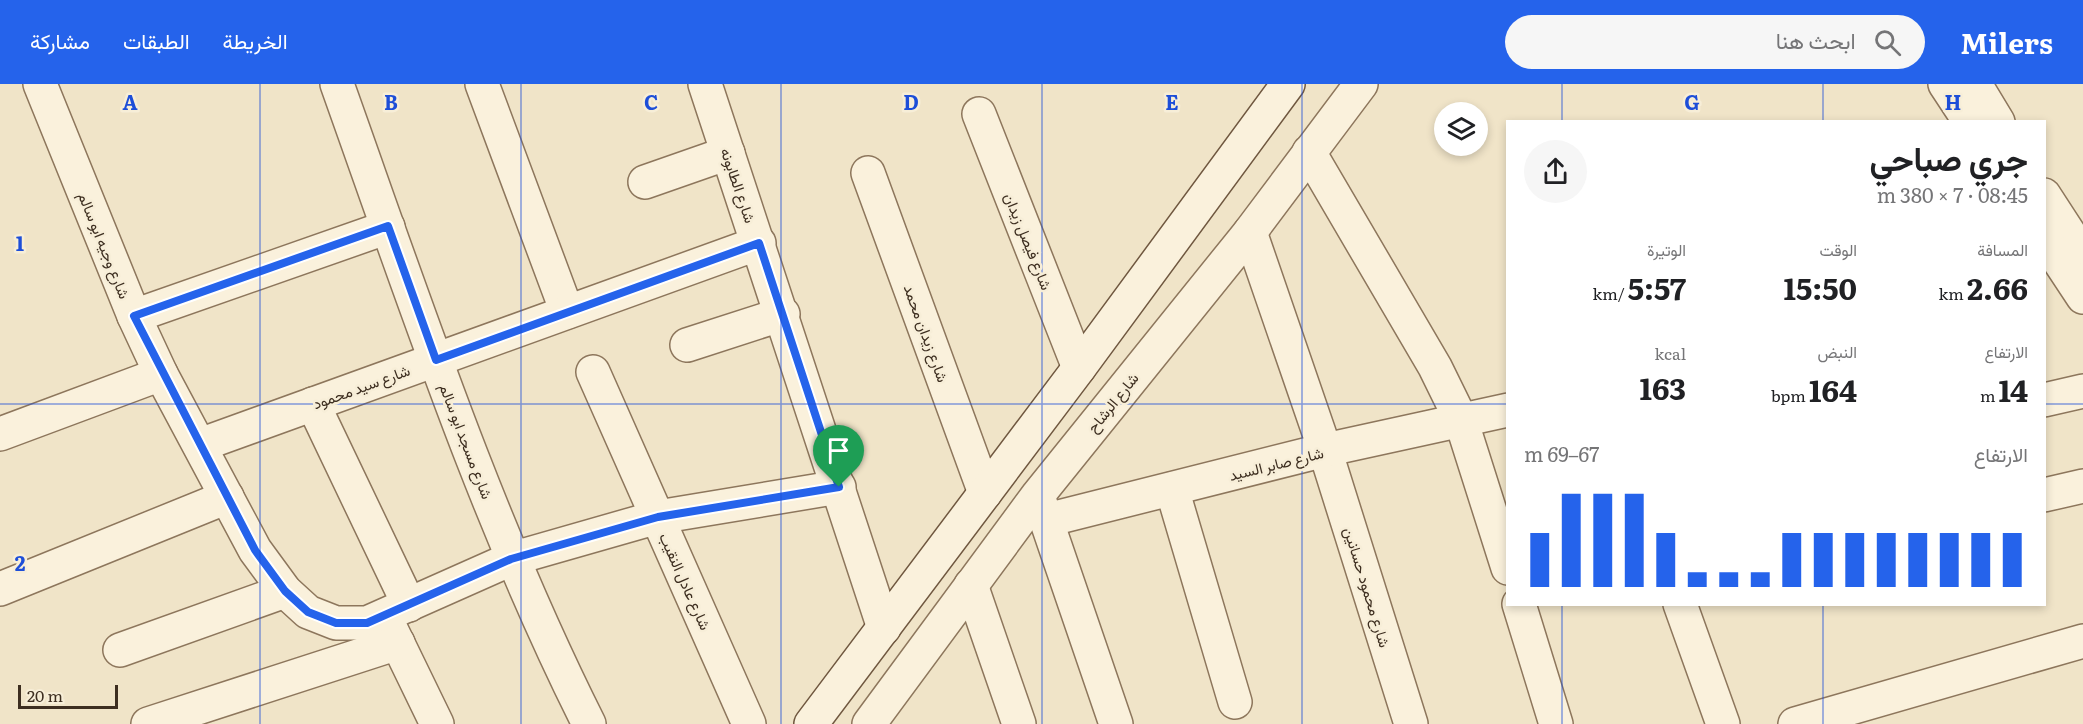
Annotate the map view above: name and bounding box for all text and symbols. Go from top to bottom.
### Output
search box [1505,15,1925,69]
text: Milers [1961,21,2053,63]
text: ابحث هنا [1776,23,1856,56]
text: مشاركة [30,24,90,55]
text: الطبقات [123,24,190,55]
text: الخريطة [223,24,288,55]
icon: search [1871,26,1904,59]
text: A [122,86,138,116]
text: B [384,86,398,116]
text: C [644,86,658,116]
text: D [903,86,919,116]
text: E [1165,86,1179,116]
text: G [1684,86,1700,116]
text: H [1945,86,1961,116]
map controls [1434,102,1488,156]
button: layers [1434,102,1488,156]
text: جري صباحي [1869,132,2028,181]
button: share [1524,140,1587,203]
street label: شارع الطابونه [714,144,763,226]
text: 08:45 · 7 × 380 m [1877,179,2028,209]
street label: شارع وجيه ابو سالم [72,188,137,302]
street label: شارع فيصل زيدان [998,189,1059,294]
text: 1 [16,227,24,257]
text: الوتيرة [1647,237,1686,261]
text: الوقت [1819,237,1857,261]
text: المسافة [1977,237,2028,261]
text: 5:57 [1628,265,1686,309]
text: 15:50 [1784,265,1857,309]
text: 2.66 [1967,265,2028,309]
street label: شارع زيدان محمد [898,281,955,386]
text: /km [1593,281,1628,305]
text: km [1939,281,1967,305]
text: النبض [1817,339,1857,363]
text: الارتفاع [1985,339,2028,363]
text: kcal [1654,341,1686,365]
street label: شارع سيد محمود [309,358,413,415]
text: 163 [1639,365,1686,409]
street label: شارع الرشاح [1081,367,1144,438]
text: 164 [1809,367,1857,411]
text: 14 [1999,367,2028,411]
street label: شارع مسجد ابو سالم [433,380,500,503]
text: bpm [1771,383,1809,407]
text: m [1980,383,1999,407]
pin [813,425,864,487]
icon: arrive [822,434,855,467]
text: 67–69 m [1524,438,1600,468]
text: الارتفاع [1974,438,2028,468]
street label: شارع صابر السيد [1226,440,1326,487]
street label: شارع محمود حسانين [1338,524,1397,650]
street label: شارع عادل النقيب [653,529,718,634]
text: 2 [15,547,26,577]
scale bar [18,682,118,710]
text: 20 m [27,683,63,707]

